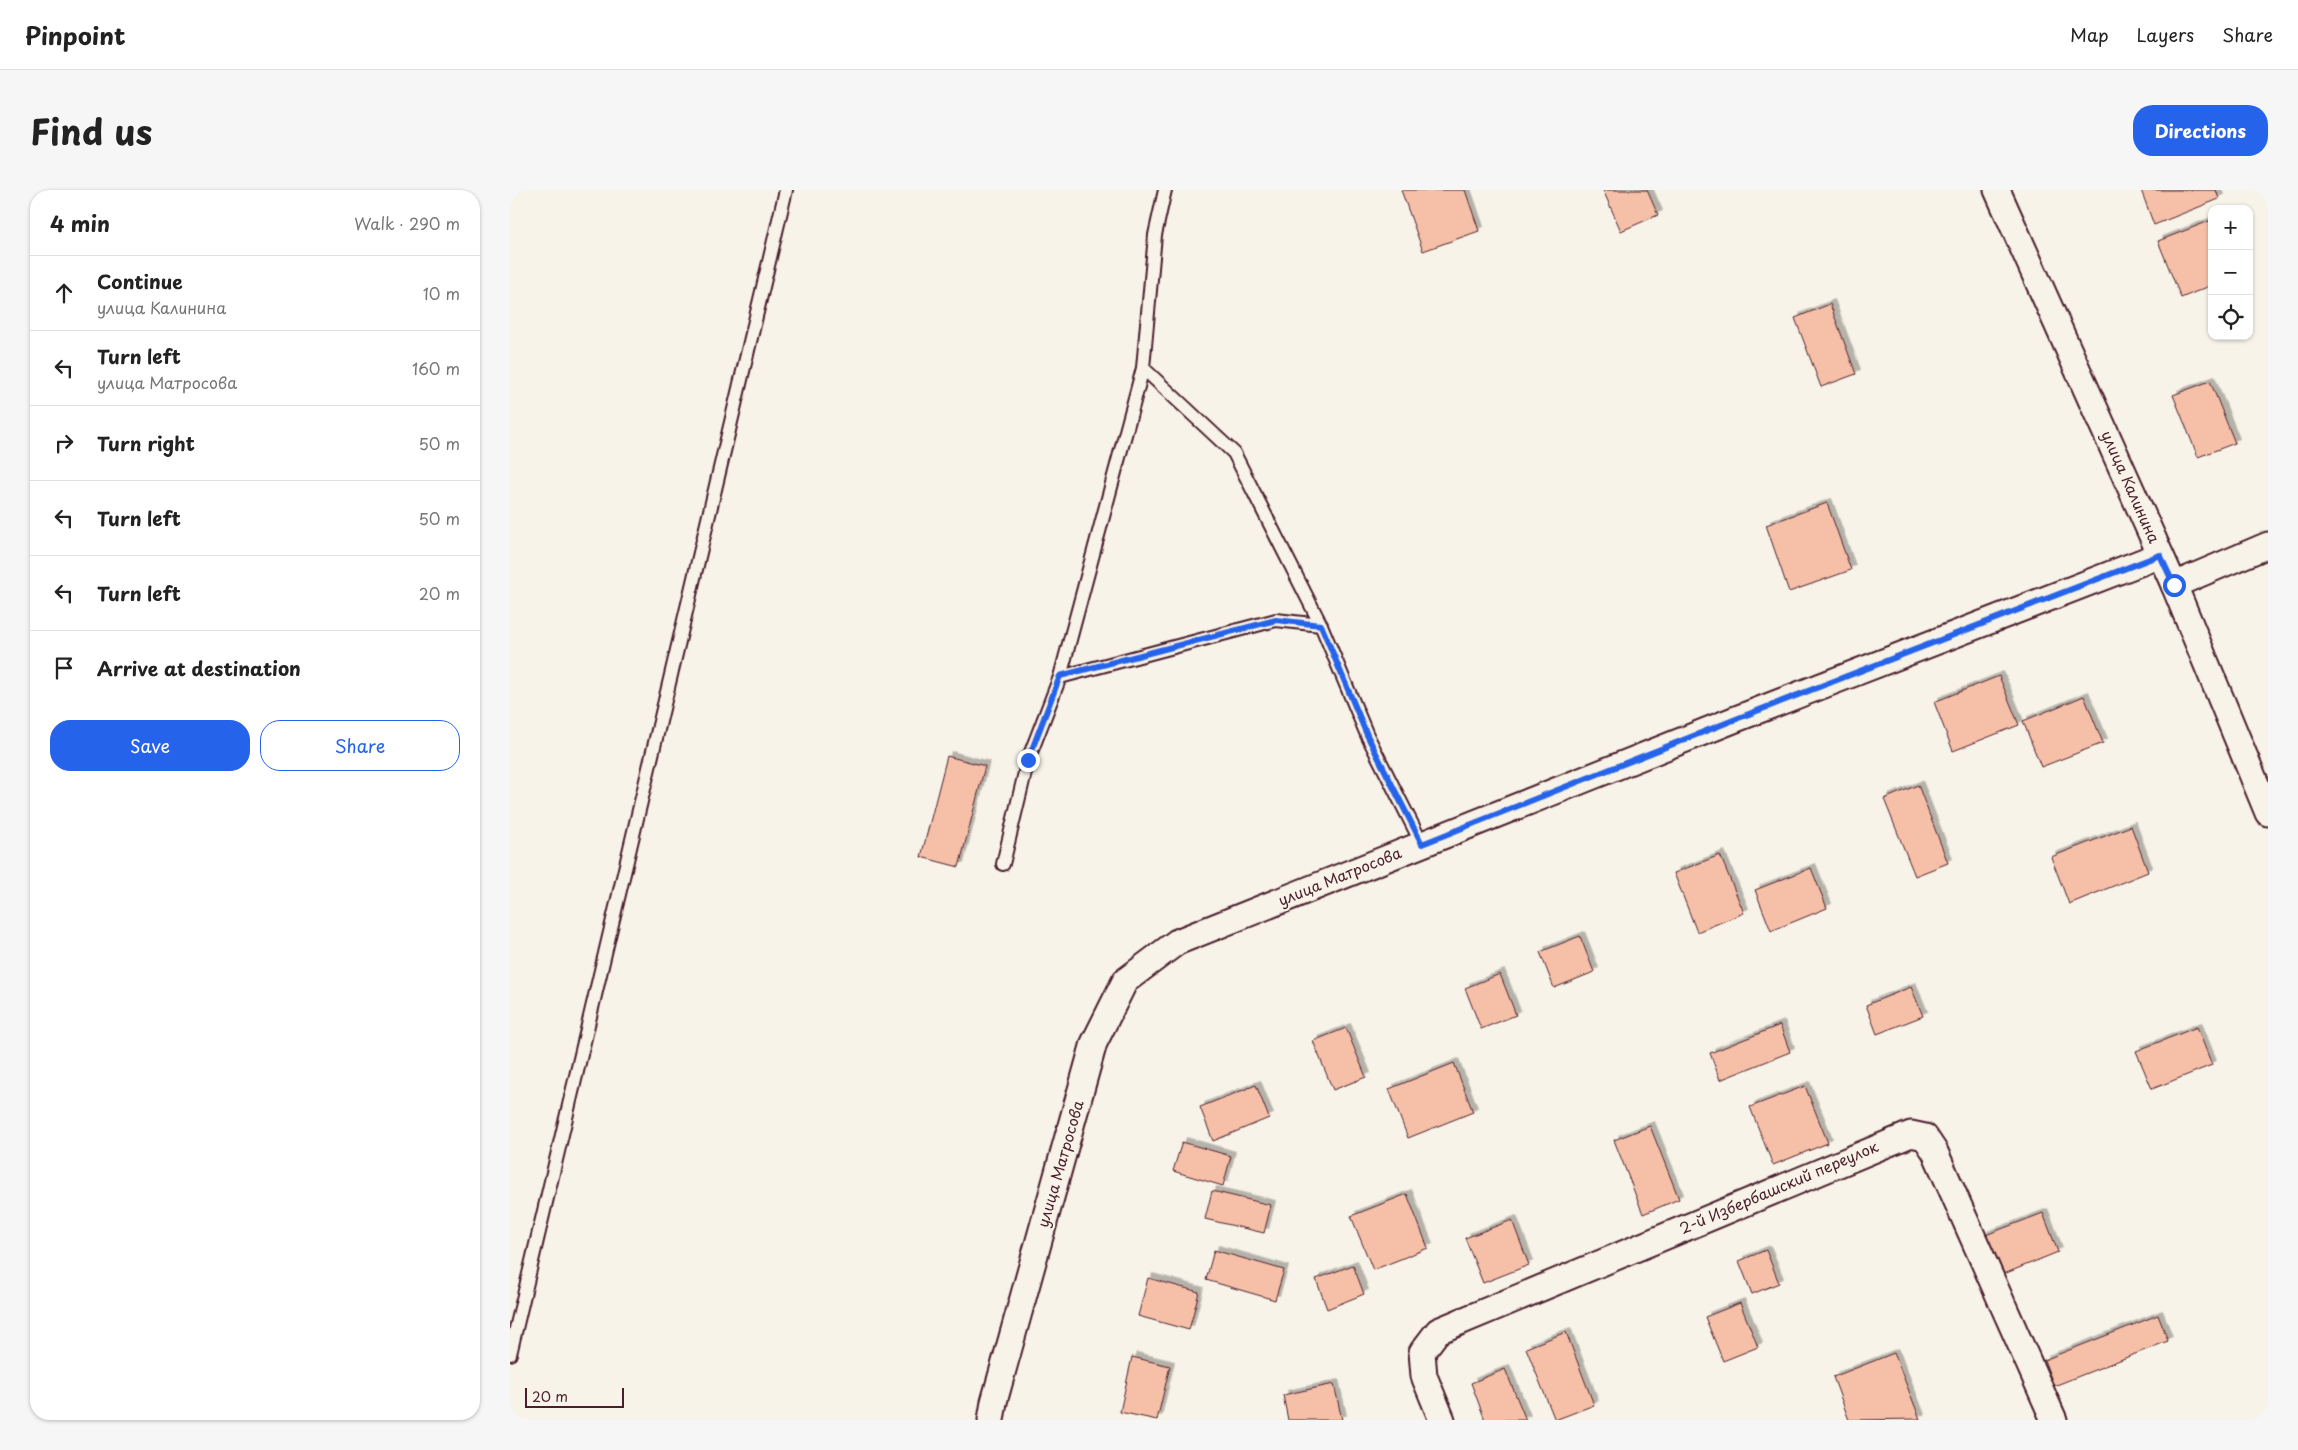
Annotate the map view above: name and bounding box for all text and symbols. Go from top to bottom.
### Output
text: Pinpoint [25,17,126,53]
text: Map [2070,21,2109,48]
text: Layers [2137,21,2194,48]
text: Share [2222,21,2273,48]
text: Find us [30,104,152,157]
button: Directions [2133,105,2268,156]
map controls [2208,205,2253,340]
button: + [2208,205,2253,250]
text: 4 min [50,207,110,239]
text: Walk · 290 m [354,211,460,235]
button: − [2208,250,2253,295]
text: Continue [97,267,183,295]
icon: ahead [50,279,78,307]
text: 10 m [423,281,460,305]
text: улица Калинина [97,295,226,319]
button: locate [2208,295,2253,340]
text: Turn left [97,342,181,370]
icon: left [50,354,78,382]
text: 160 m [412,356,460,380]
text: улица Матросова [97,370,237,394]
street label: улица Калинина [2096,426,2167,547]
icon: right [50,429,78,457]
text: Turn right [97,429,195,457]
text: 50 m [419,431,460,455]
icon: left [50,504,78,532]
text: Turn left [97,504,181,532]
text: 50 m [419,506,460,530]
route start [2163,574,2186,597]
icon: left [50,579,78,607]
text: Turn left [97,579,181,607]
text: 20 m [419,581,460,605]
icon: arrive [50,654,78,682]
text: Arrive at destination [97,654,301,682]
button: Save [50,720,250,771]
button: Share [260,720,460,771]
route end [1017,749,1040,772]
street label: улица Матросова [1274,840,1405,911]
street label: улица Матросова [1030,1097,1089,1230]
street label: 2-й Избербашский переулок [1675,1134,1881,1239]
scale bar [525,1385,624,1408]
text: 20 m [532,1386,568,1407]

